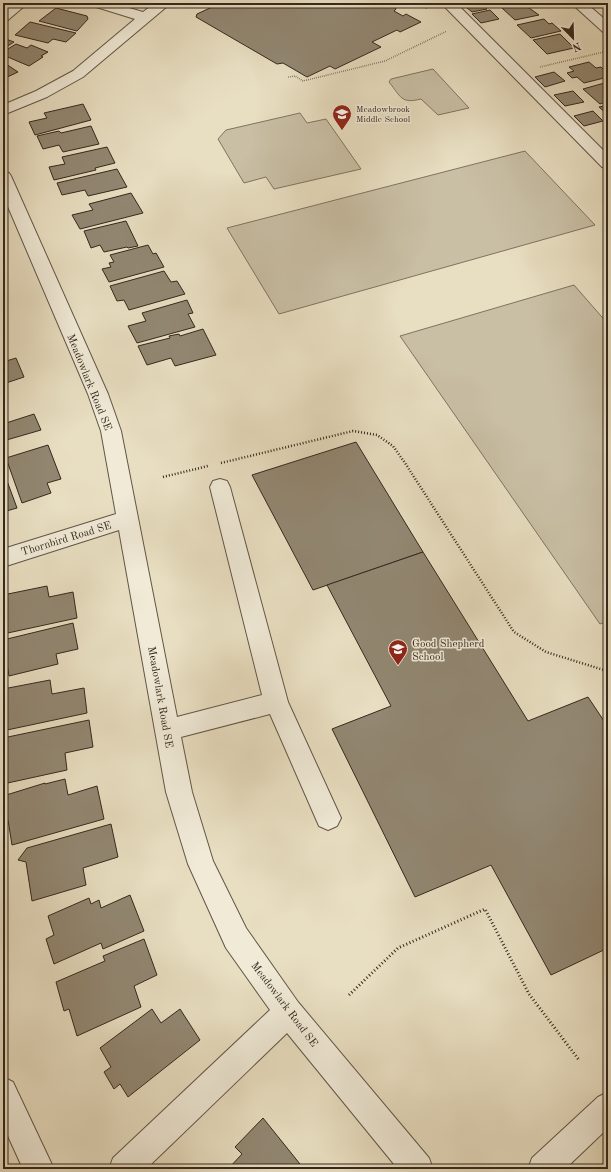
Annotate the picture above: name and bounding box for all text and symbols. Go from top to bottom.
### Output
north arrow [553,18,593,58]
text: N [570,39,582,53]
school or university icon: Meadowbrook Middle School [331,103,353,131]
place label: Meadowbrook Middle School [356,105,411,124]
street label: Meadowlark Road SE [64,333,113,432]
street label: Thornbird Road SE [20,520,113,558]
school or university icon: Good Shepherd School [387,638,409,666]
place label: Good Shepherd School [412,639,485,663]
street label: Meadowlark Road SE [145,646,174,749]
street label: Meadowlark Road SE [248,960,319,1049]

